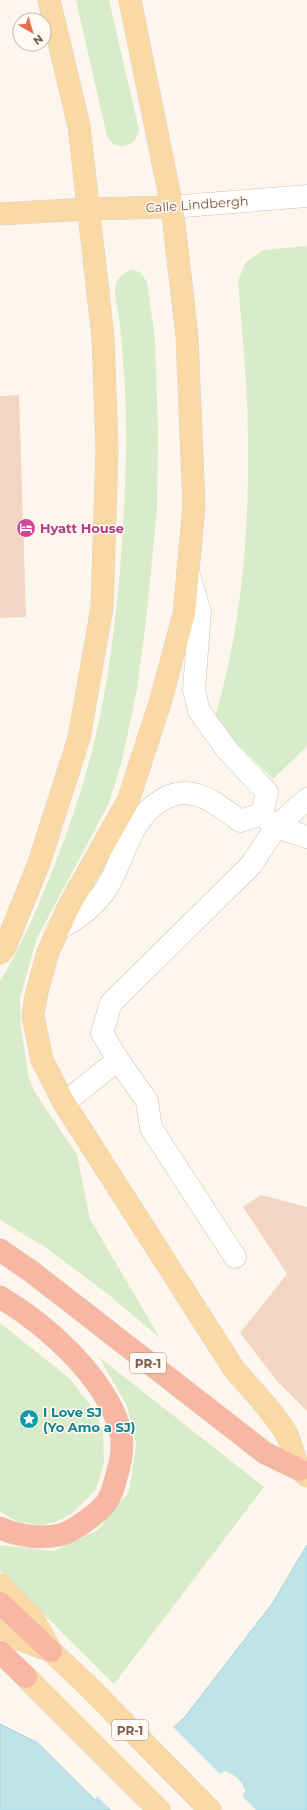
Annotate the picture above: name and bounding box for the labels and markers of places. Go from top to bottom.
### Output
hotel icon: Hyatt House [15,517,37,539]
place label: Hyatt House [40,520,124,536]
place label: I Love SJ (Yo Amo a SJ) [43,1404,135,1435]
place icon: I Love SJ (Yo Amo a SJ) [18,1408,40,1430]

